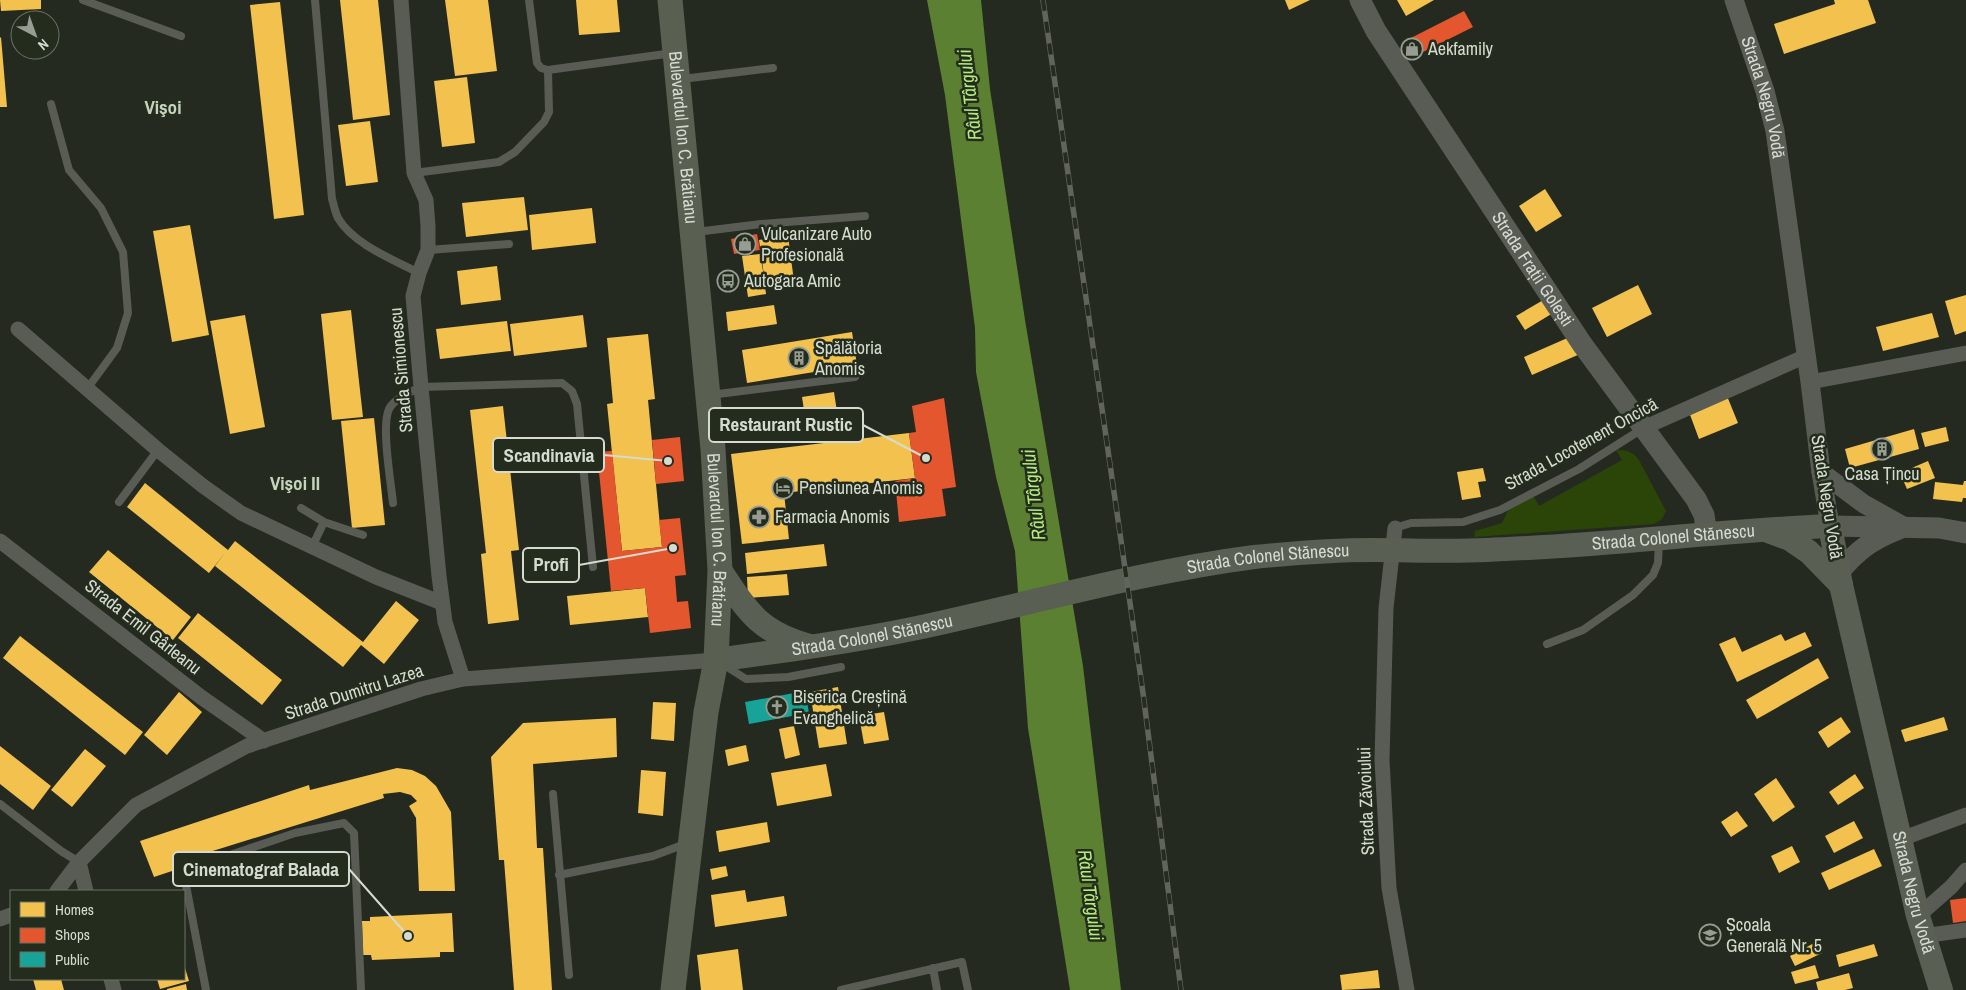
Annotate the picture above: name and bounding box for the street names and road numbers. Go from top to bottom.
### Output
street label: Strada Negru Vodă [1735,33,1792,160]
street label: Bulevardul Ion C. Brătianu [663,50,704,225]
street label: Strada Frații Golești [1486,206,1580,331]
street label: Strada Simionescu [383,306,418,434]
street label: Strada Locotenent Oncică [1500,391,1662,496]
street label: Strada Negru Vodă [1805,433,1850,561]
street label: Bulevardul Ion C. Brătianu [701,453,733,627]
street label: Strada Colonel Stănescu [1591,518,1756,556]
street label: Strada Colonel Stănescu [1185,537,1350,579]
street label: Strada Emil Gârleanu [80,573,207,680]
street label: Strada Colonel Stănescu [790,608,955,661]
street label: Strada Dumitru Lazea [281,657,426,726]
street label: Strada Zăvoiului [1351,746,1380,856]
street label: Strada Negru Vodă [1887,828,1942,957]

